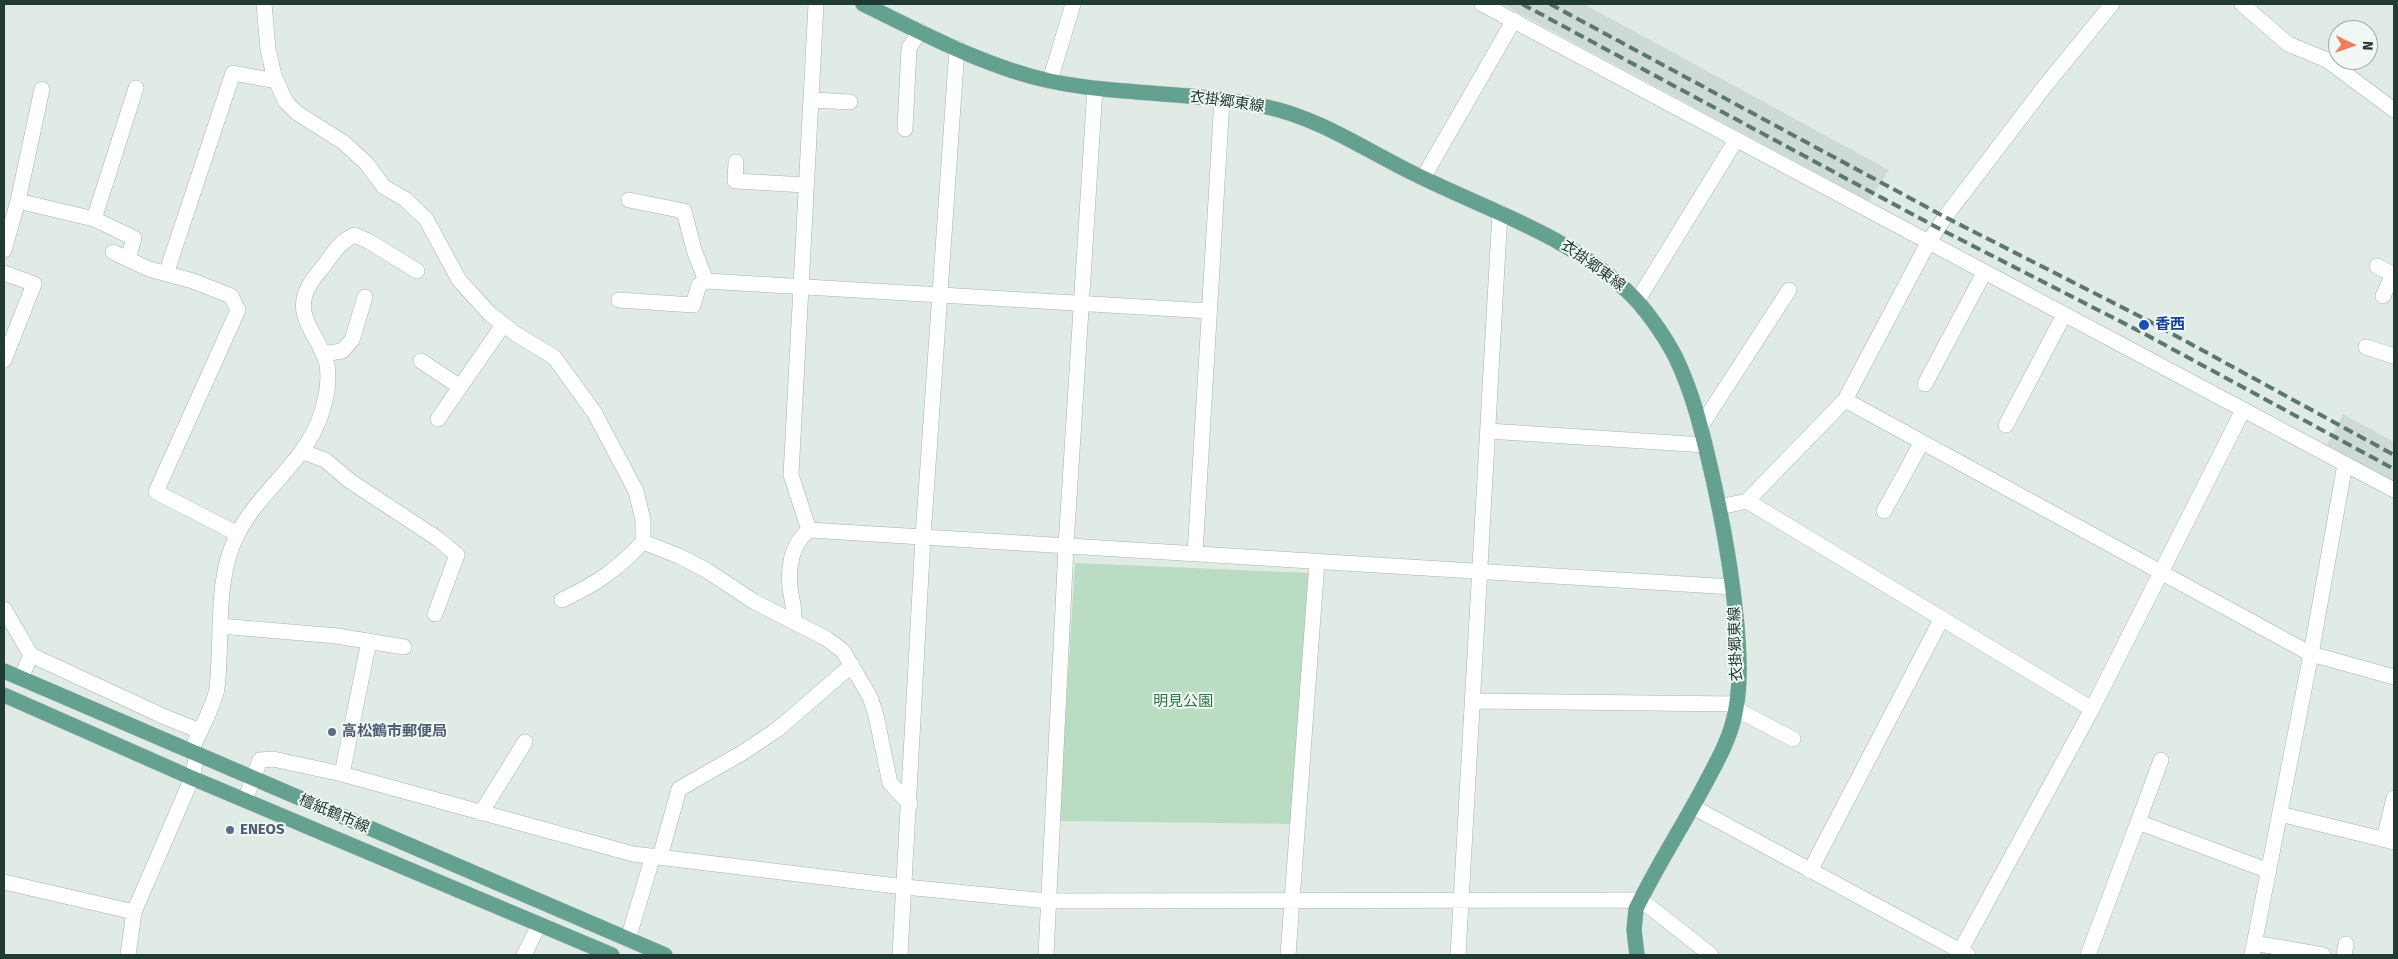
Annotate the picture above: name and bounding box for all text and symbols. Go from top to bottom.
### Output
north arrow [2328,20,2378,70]
text: N [2359,41,2376,51]
street label: 衣掛郷東線 [1189,88,1265,116]
street label: 衣掛郷東線 [1557,237,1629,295]
place label: 香西 [2155,316,2185,334]
marker: 香西 [2137,318,2151,332]
street label: 衣掛郷東線 [1726,606,1746,682]
park label: 明見公園 [1153,693,1213,711]
place label: 高松鶴市郵便局 [342,723,447,741]
marker: 高松鶴市郵便局 [326,726,338,738]
street label: 檀紙鶴市線 [296,791,372,837]
place label: ENEOS [240,821,284,839]
marker: ENEOS [224,824,236,836]

